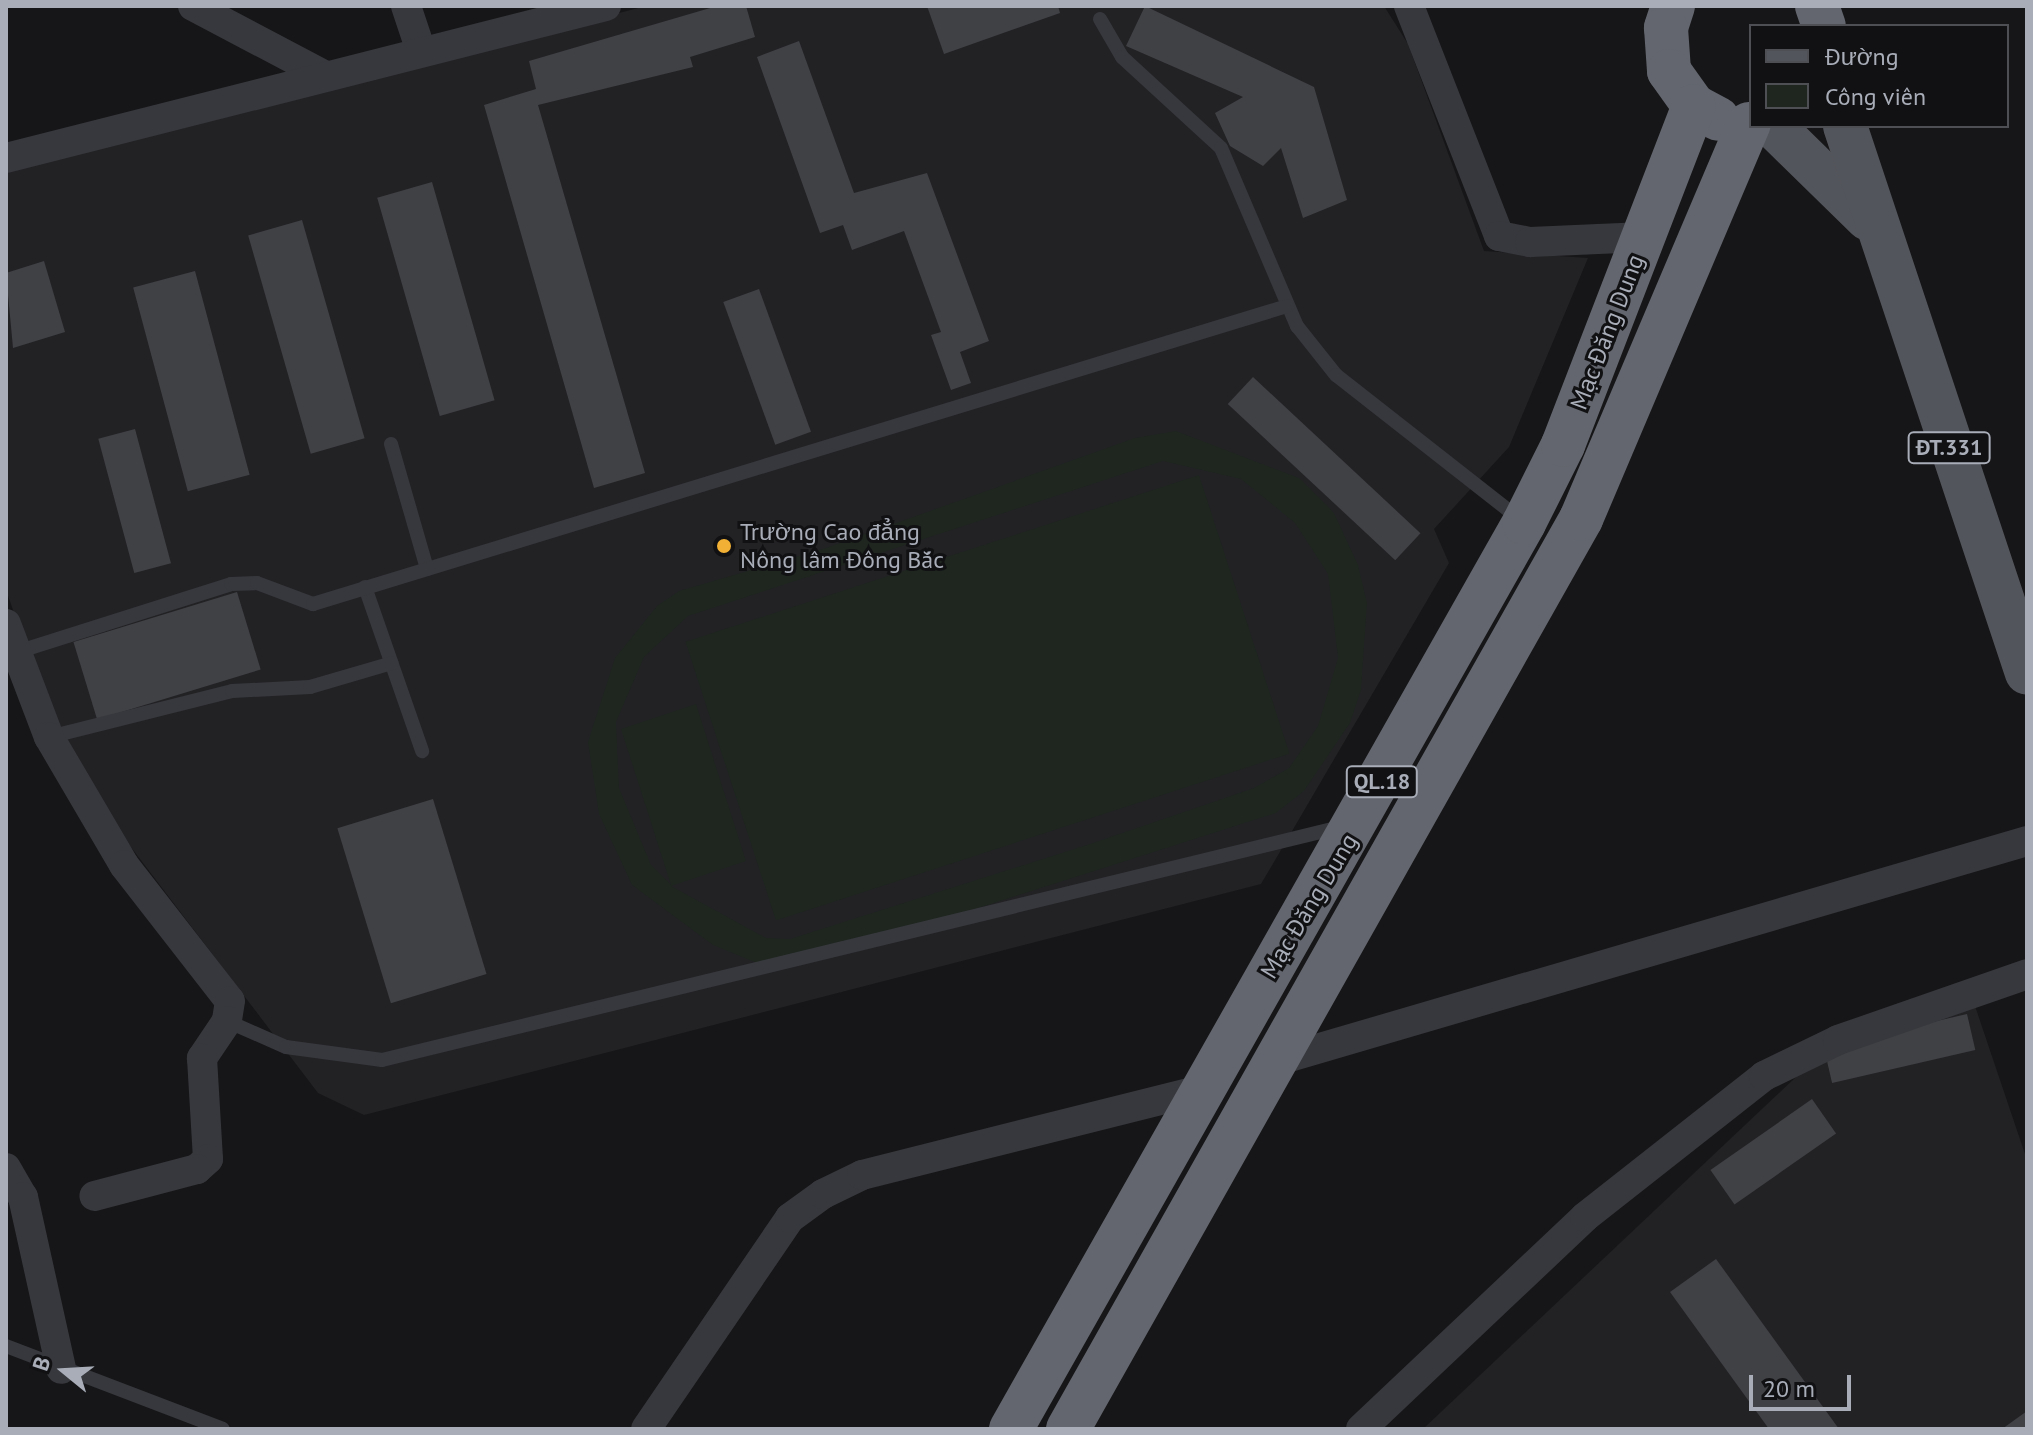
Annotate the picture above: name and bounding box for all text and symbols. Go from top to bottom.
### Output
legend [1749,24,2009,128]
text: Đường [1825,41,1899,72]
text: Công viên [1825,81,1926,112]
street label: Mạc Đăng Dung [1564,250,1650,414]
road number: ĐT.331 [1907,430,1991,466]
place label: Trường Cao đẳng Nông lâm Đông Bắc [740,518,944,574]
marker: Trường Cao đẳng Nông lâm Đông Bắc [715,537,733,555]
road number: QL.18 [1344,764,1420,800]
street label: Mạc Đăng Dung [1254,828,1364,984]
north arrow [24,1331,104,1411]
text: B [26,1353,56,1374]
scale bar [1753,1359,1855,1409]
text: 20 m [1763,1373,1815,1404]

